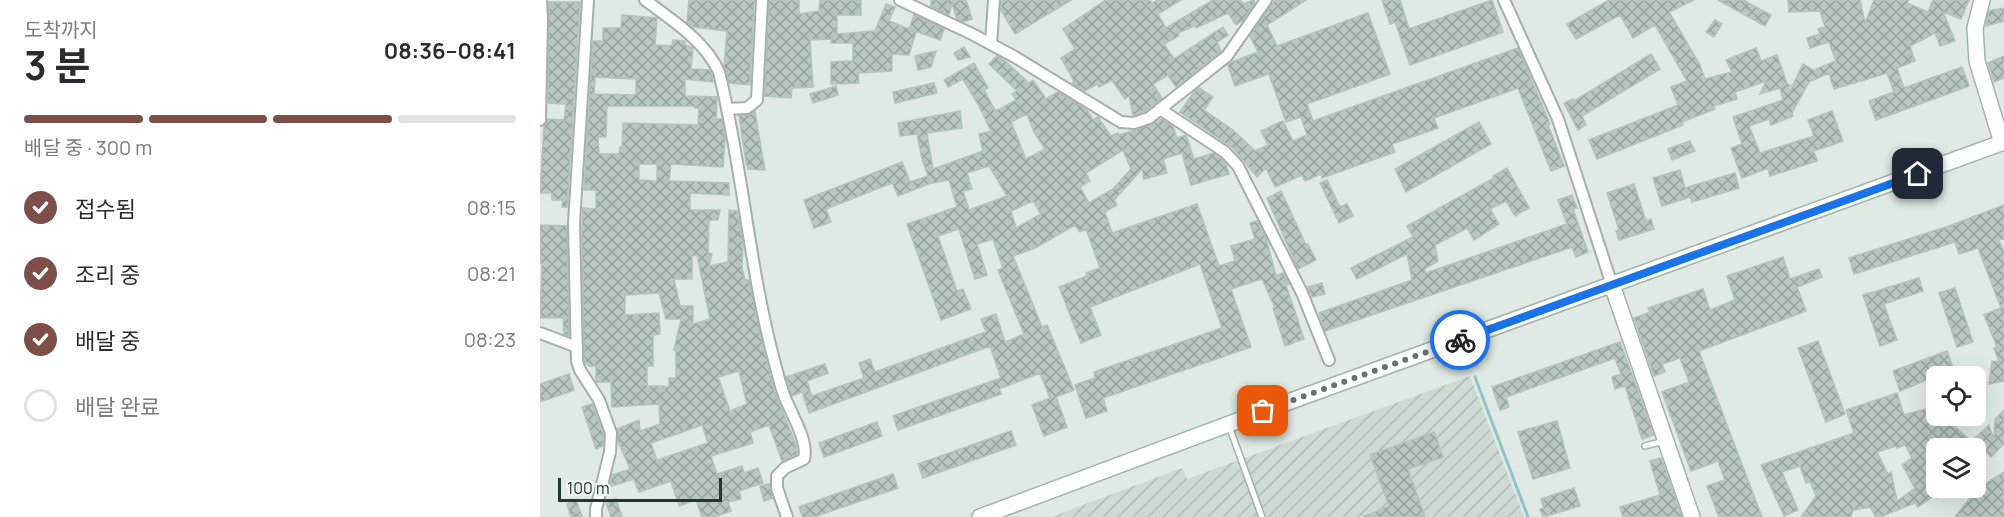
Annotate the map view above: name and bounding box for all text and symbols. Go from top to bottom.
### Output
text: 도착까지 [24,16,98,43]
text: 08:36–08:41 [384,36,516,66]
text: 3 분 [24,38,90,92]
text: 배달 중 · 300 m [24,134,152,161]
pin [1892,148,1943,199]
icon: home [1901,157,1934,190]
icon: check [24,191,57,224]
text: 접수됨 [75,194,136,224]
text: 08:15 [467,194,516,221]
icon: check [24,257,57,290]
text: 조리 중 [75,260,140,290]
text: 08:21 [467,260,516,287]
courier [1430,310,1490,370]
icon: check [24,323,57,356]
icon: bike [1444,324,1477,357]
text: 배달 중 [75,326,140,356]
text: 08:23 [464,326,516,353]
map controls [1926,366,1986,498]
button: locate [1926,366,1986,426]
pin [1237,385,1288,436]
text: 배달 완료 [75,392,160,422]
icon: bag [1246,394,1279,427]
button: layers [1926,438,1986,498]
scale bar [558,475,722,502]
text: 100 m [567,477,610,499]

